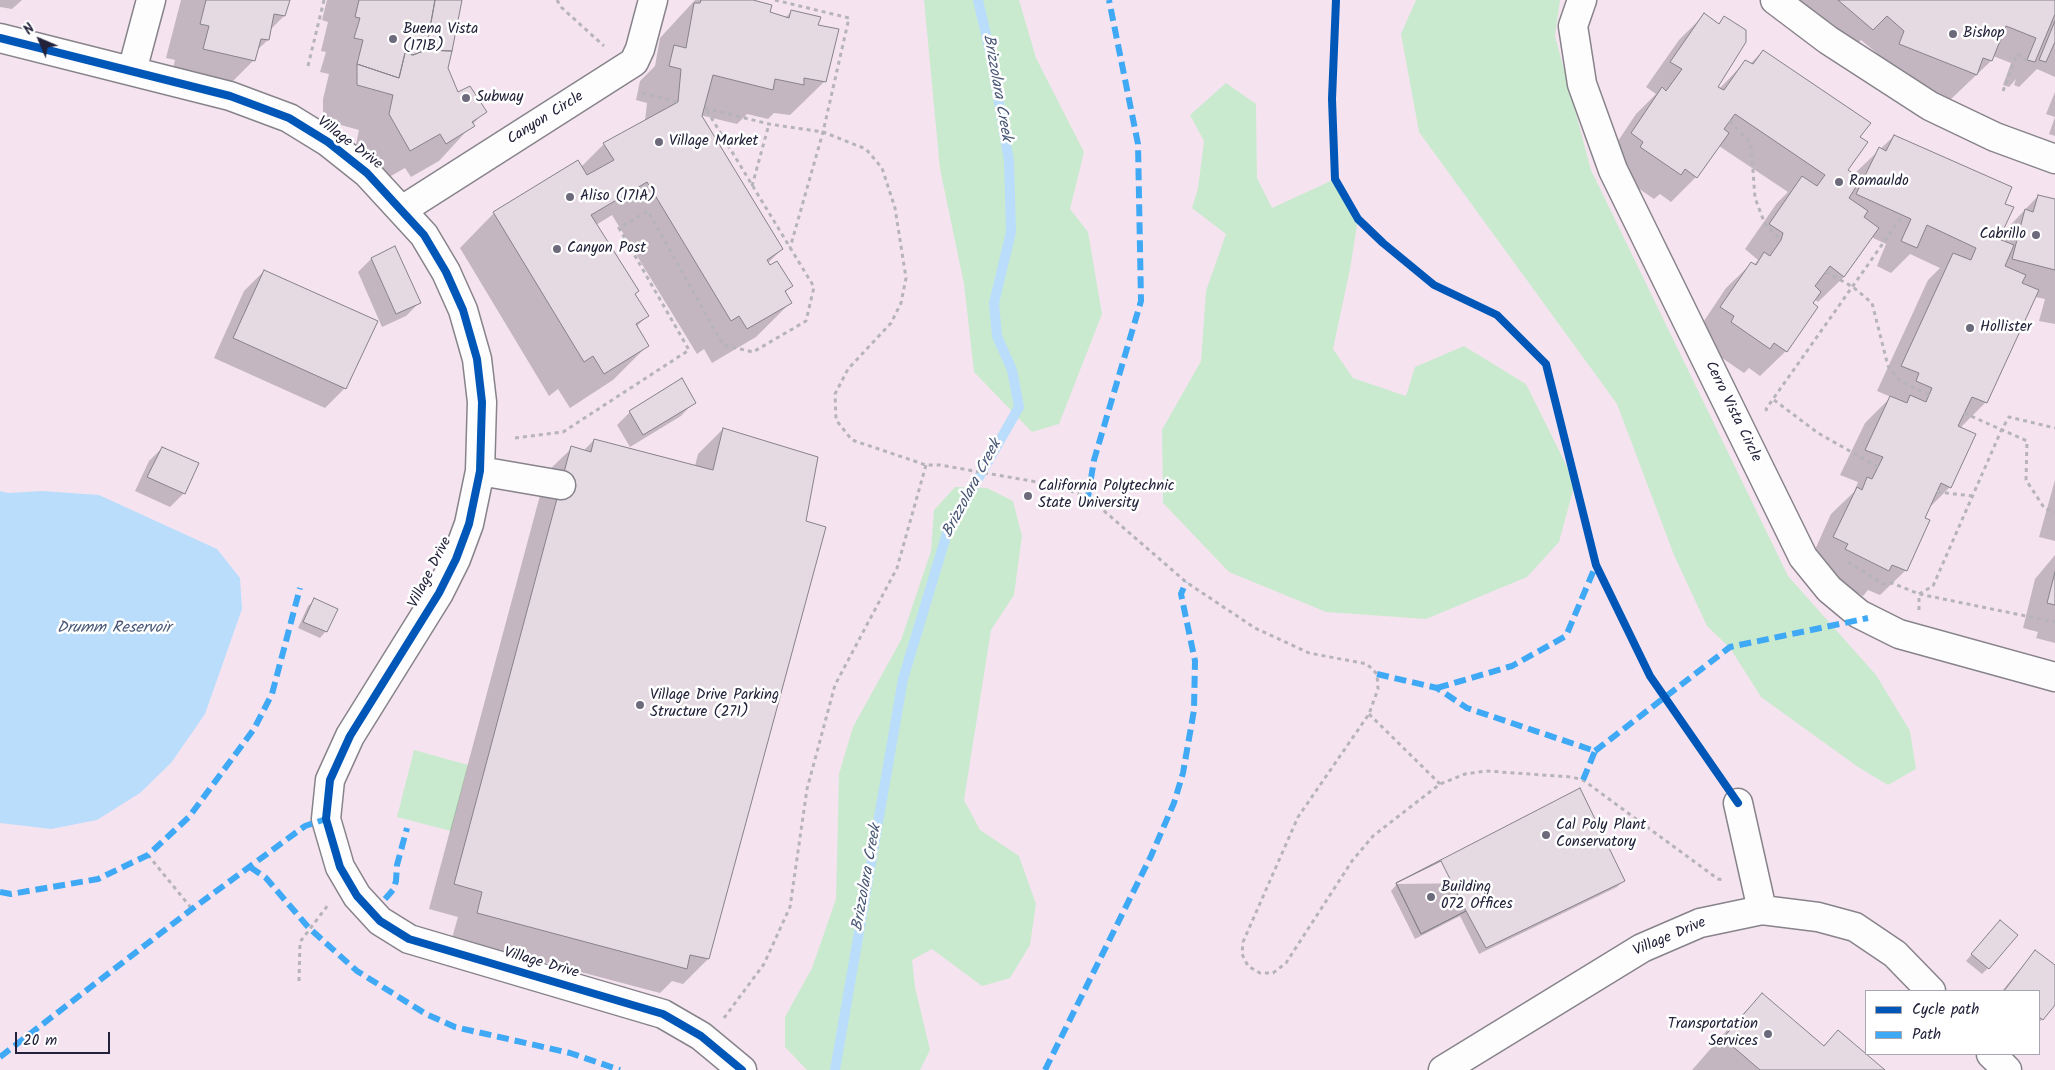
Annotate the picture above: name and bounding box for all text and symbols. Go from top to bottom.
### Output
north arrow [15,15,65,65]
text: N [18,18,40,40]
place label: Buena Vista (171B) [403,21,478,56]
place label: Bishop [1963,25,2005,43]
marker: Bishop [1947,28,1959,40]
marker: Buena Vista (171B) [387,33,399,45]
water label: Brizzolara Creek [977,33,1015,143]
street label: Canyon Circle [505,88,587,150]
place label: Subway [476,89,523,107]
marker: Subway [460,92,472,104]
street label: Village Drive [313,114,385,174]
place label: Village Market [669,133,758,151]
marker: Village Market [653,136,665,148]
place label: Romauldo [1849,173,1909,191]
marker: Romauldo [1833,176,1845,188]
place label: Aliso (171A) [580,188,656,206]
marker: Aliso (171A) [564,191,576,203]
place label: Cabrillo [1979,226,2026,244]
marker: Cabrillo [2030,229,2042,241]
place label: Canyon Post [567,240,646,258]
marker: Canyon Post [551,243,563,255]
place label: Hollister [1980,319,2032,337]
marker: Hollister [1964,322,1976,334]
street label: Cerro Vista Circle [1700,359,1764,465]
water label: Brizzolara Creek [939,437,1007,541]
place label: California Polytechnic State University [1038,478,1174,513]
marker: California Polytechnic State University [1022,490,1034,502]
street label: Village Drive [405,535,457,611]
water label: Drumm Reservoir [57,619,171,639]
place label: Village Drive Parking Structure (271) [650,687,779,722]
marker: Village Drive Parking Structure (271) [634,699,646,711]
place label: Cal Poly Plant Conservatory [1556,817,1646,852]
water label: Brizzolara Creek [849,823,887,933]
marker: Cal Poly Plant Conservatory [1540,829,1552,841]
place label: Building 072 Offices [1441,879,1513,914]
marker: Building 072 Offices [1425,891,1437,903]
street label: Village Drive [1631,915,1709,961]
street label: Village Drive [501,945,581,983]
legend [1865,990,2040,1055]
text: Cycle path [1912,998,1979,1022]
place label: Transportation Services [1668,1016,1758,1051]
scale bar [18,1022,112,1054]
text: Path [1912,1023,1941,1047]
marker: Transportation Services [1762,1028,1774,1040]
text: 20 m [23,1029,57,1053]

